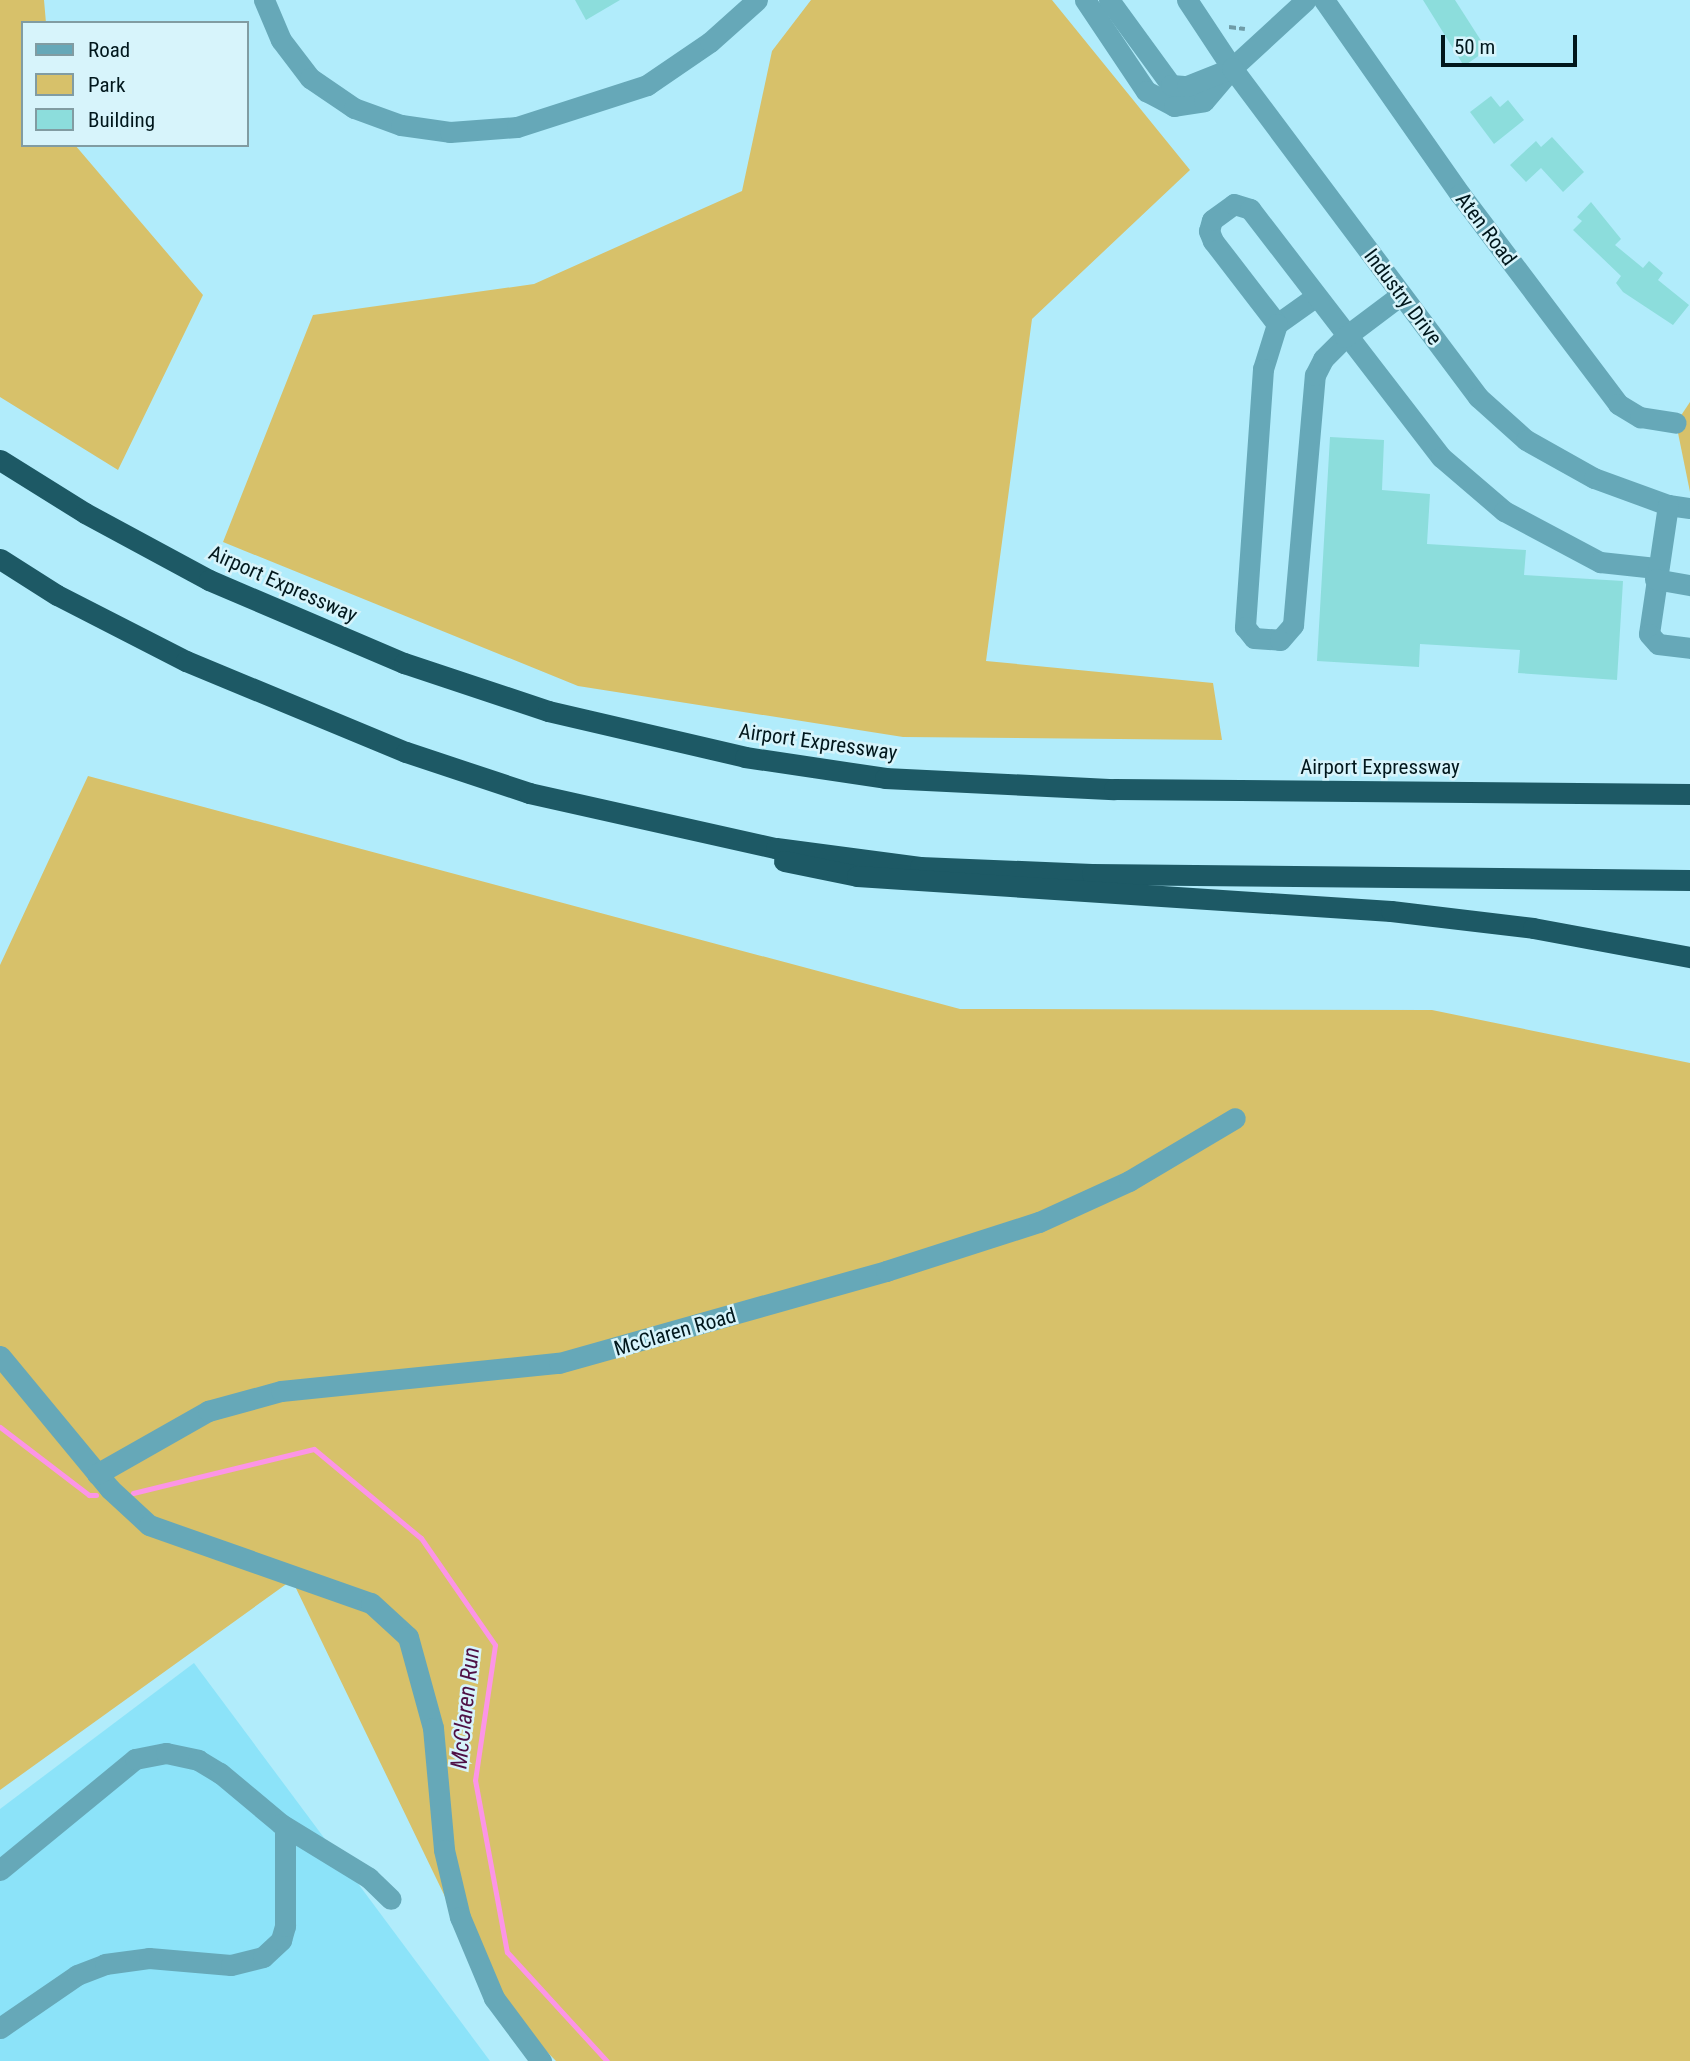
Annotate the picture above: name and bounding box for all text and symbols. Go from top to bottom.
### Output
legend [21,21,248,147]
scale bar [1445,21,1582,65]
text: 50 m [1454,35,1495,59]
text: Road [88,38,130,62]
text: Park [88,73,125,97]
text: Building [88,108,155,132]
street label: Aten Road [1450,187,1522,271]
street label: Industry Drive [1359,244,1447,350]
street label: Airport Expressway [205,540,361,628]
street label: Airport Expressway [737,718,899,766]
street label: Airport Expressway [1300,754,1460,780]
street label: McClaren Road [611,1303,739,1361]
water label: McClaren Run [446,1646,486,1770]

